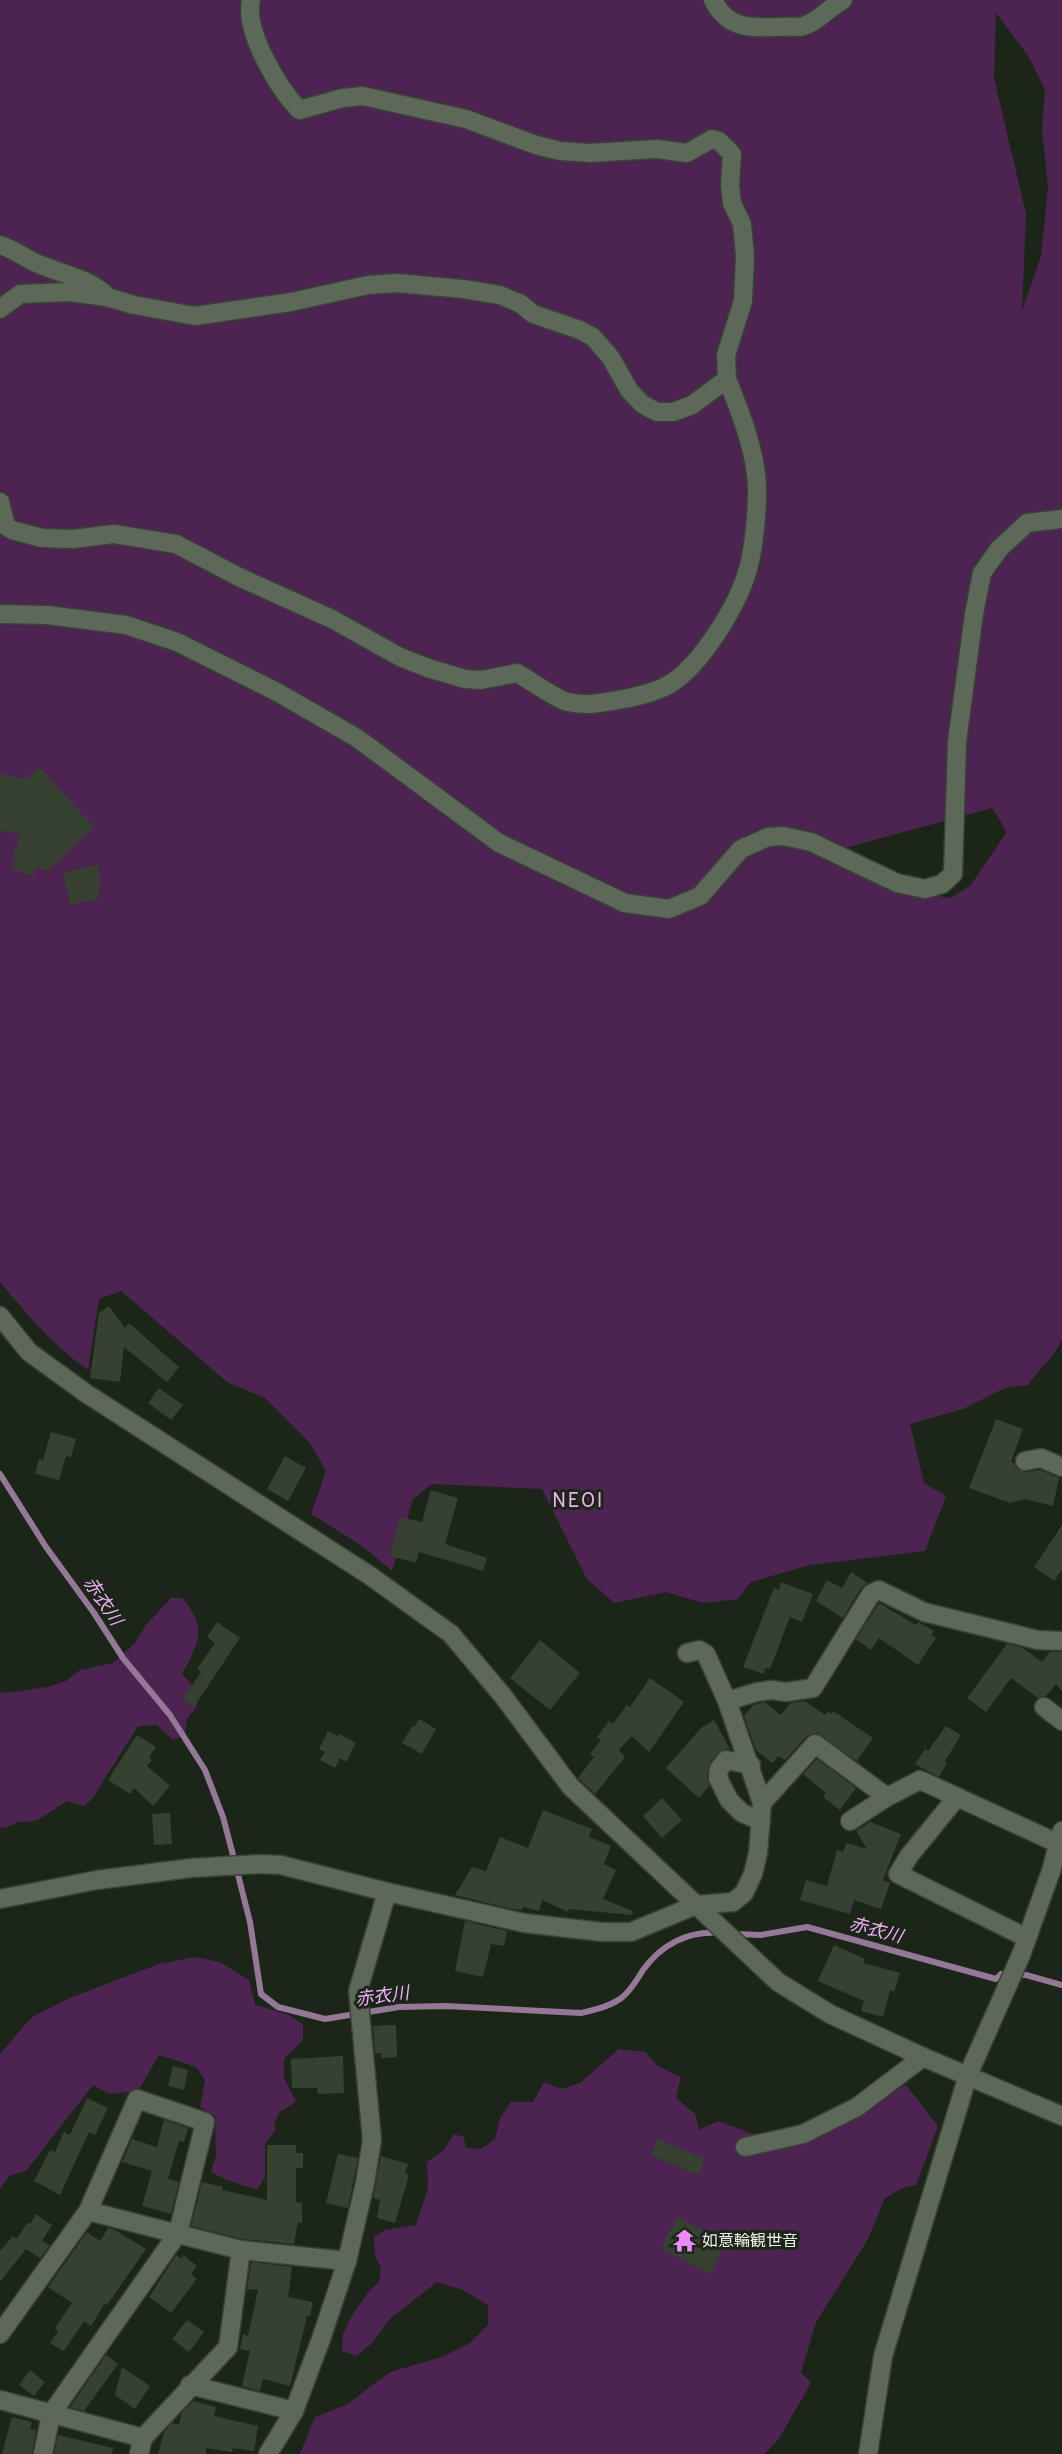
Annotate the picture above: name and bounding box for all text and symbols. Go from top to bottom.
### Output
district label: NEOI [552,1489,604,1515]
water label: 赤衣川 [77,1573,128,1632]
water label: 赤衣川 [847,1913,907,1950]
water label: 赤衣川 [354,1983,412,2012]
temple icon: 如意輪観世音 [671,2227,697,2253]
place label: 如意輪観世音 [702,2232,798,2252]

